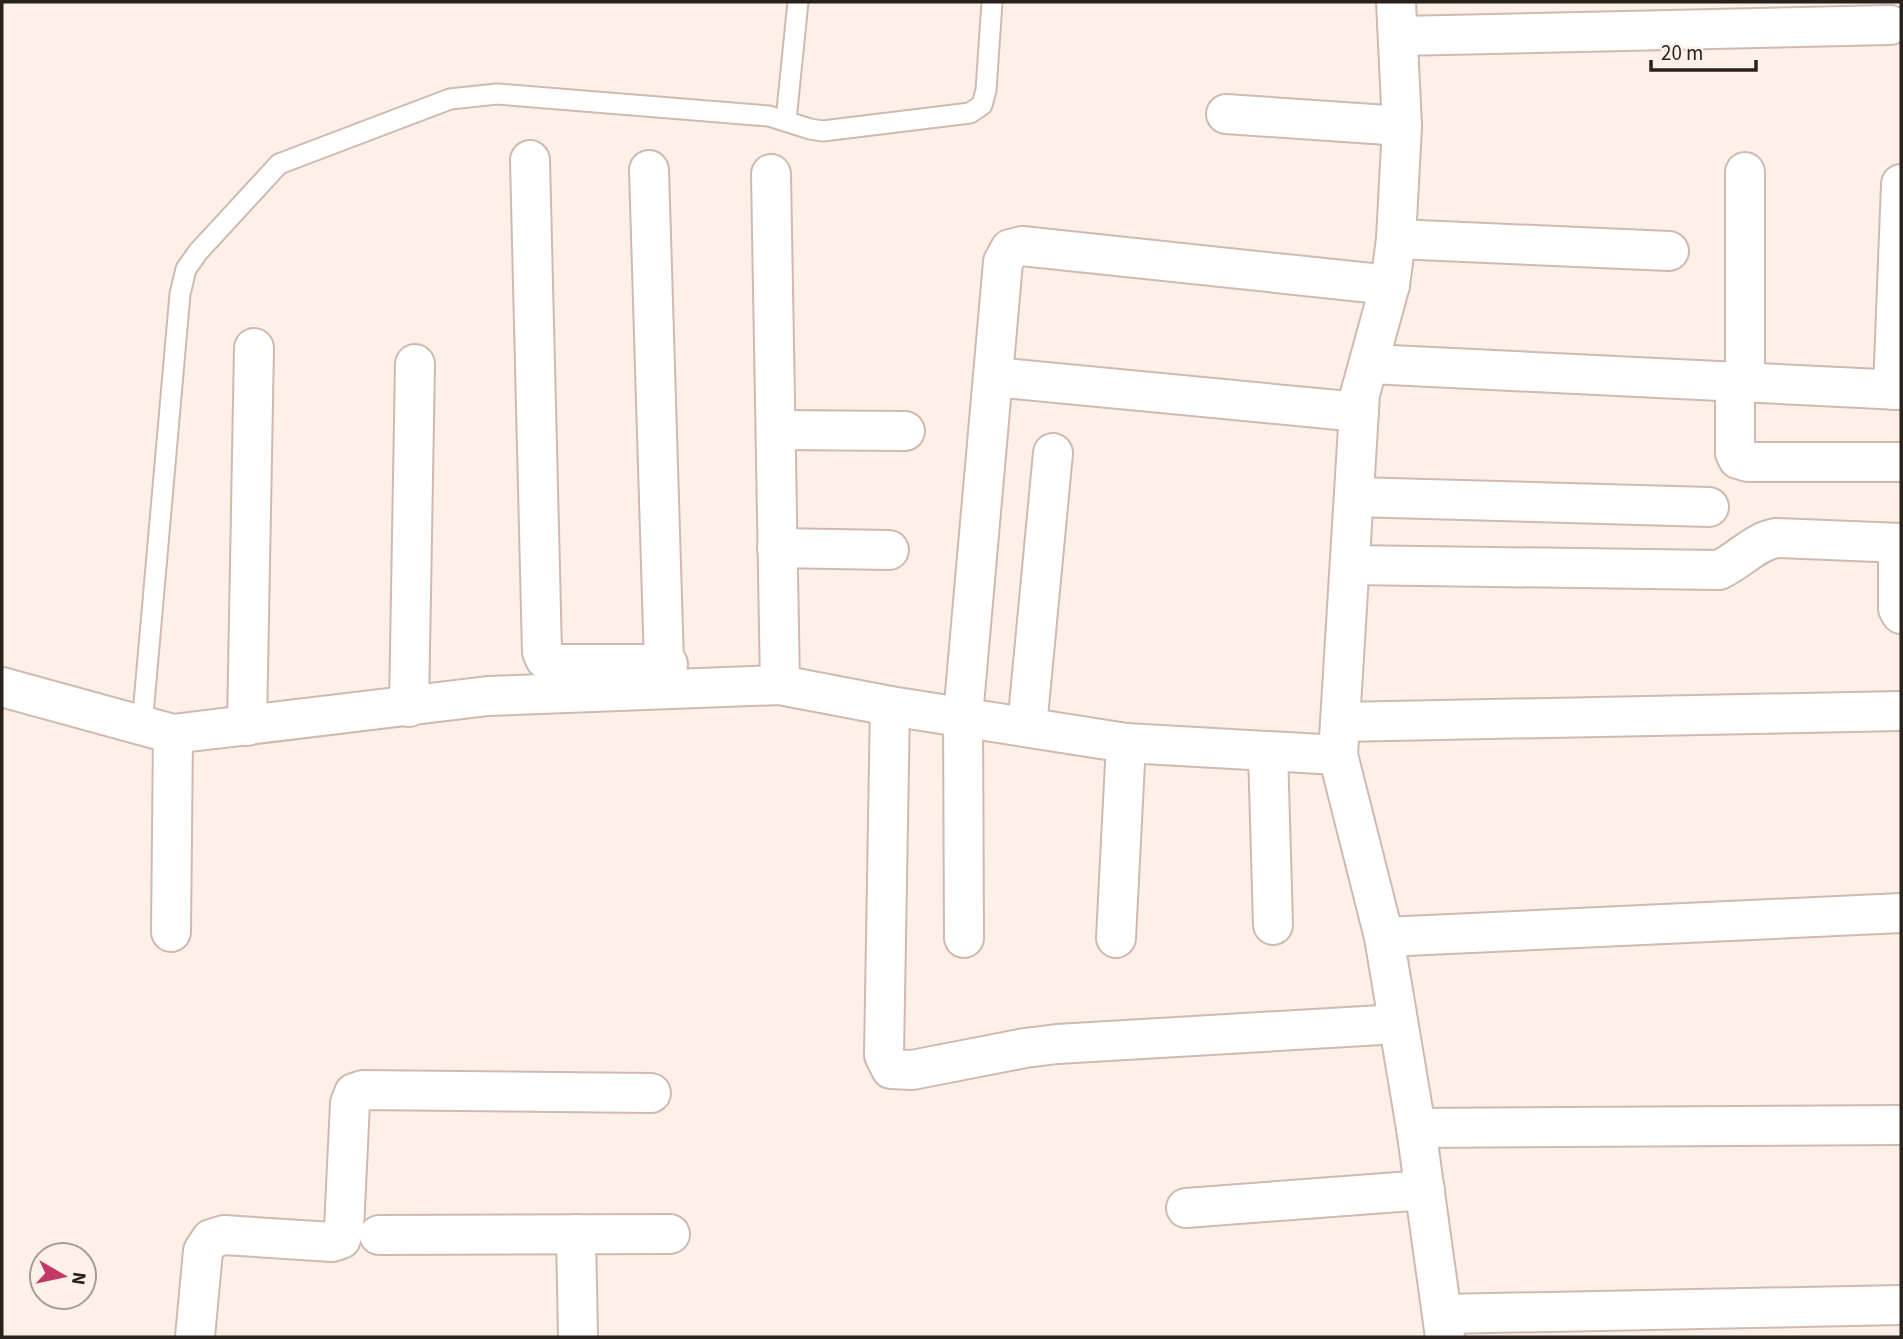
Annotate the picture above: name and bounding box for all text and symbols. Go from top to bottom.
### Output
scale bar [1651,28,1756,72]
text: 20 m [1661,38,1703,68]
north arrow [28,1241,98,1311]
text: N [64,1270,93,1287]

